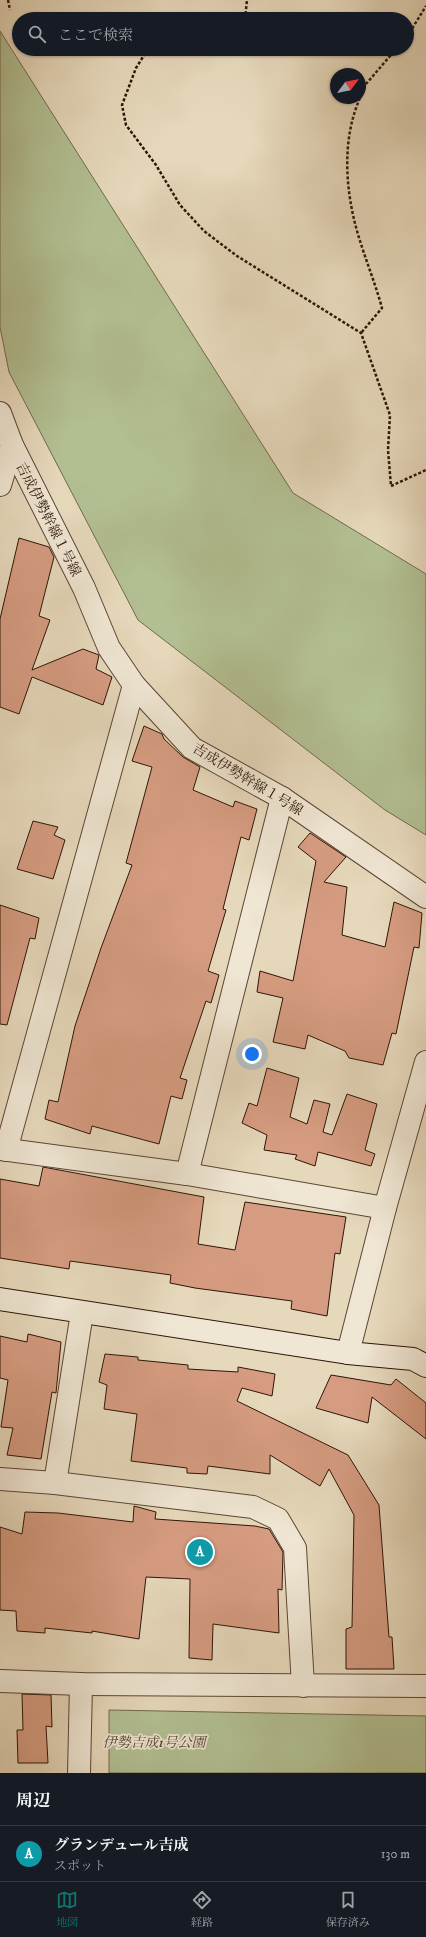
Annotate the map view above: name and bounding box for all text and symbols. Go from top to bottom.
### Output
search box [12,12,414,56]
icon: search [26,23,48,45]
text: ここで検索 [58,26,133,45]
north arrow [330,68,366,104]
street label: 吉成伊勢幹線１号線 [11,459,85,580]
street label: 吉成伊勢幹線１号線 [189,740,306,820]
your location [242,1044,262,1064]
pin: A [187,1537,213,1567]
park label: 伊勢吉成1号公園 [103,1734,207,1752]
text: 周辺 [16,1790,50,1812]
text: グランデュール吉成 [54,1836,188,1855]
text: A [25,1846,33,1862]
text: 130 m [381,1846,410,1862]
text: スポット [54,1858,106,1874]
tab: 地図 [56,1889,78,1930]
tab: 経路 [191,1889,213,1930]
tab: 保存済み [326,1889,370,1930]

